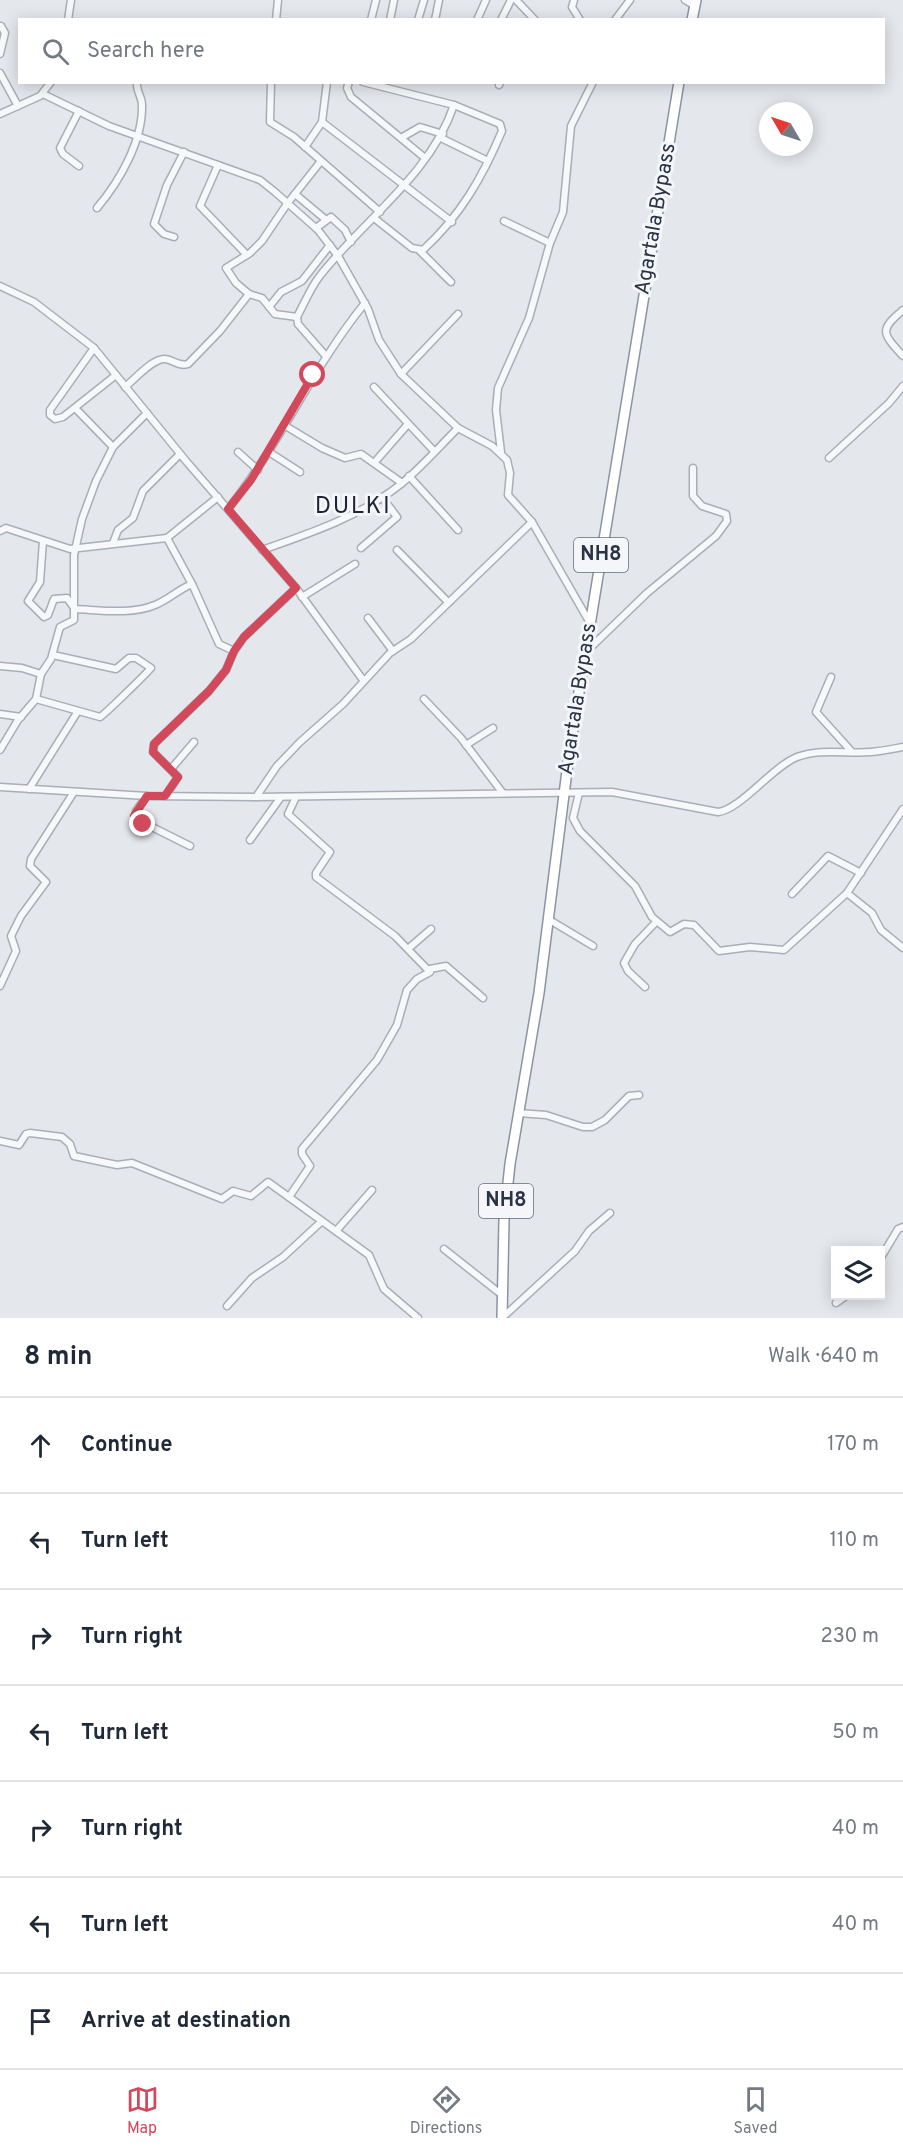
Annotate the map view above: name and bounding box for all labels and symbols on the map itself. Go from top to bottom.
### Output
north arrow [759,102,813,156]
street label: Agartala Bypass [629,141,683,297]
route start [299,361,325,387]
district label: DULKI [315,492,391,522]
road number: NH8 [574,538,628,572]
street label: Agartala Bypass [553,621,603,777]
route end [129,810,155,836]
road number: NH8 [479,1184,533,1218]

